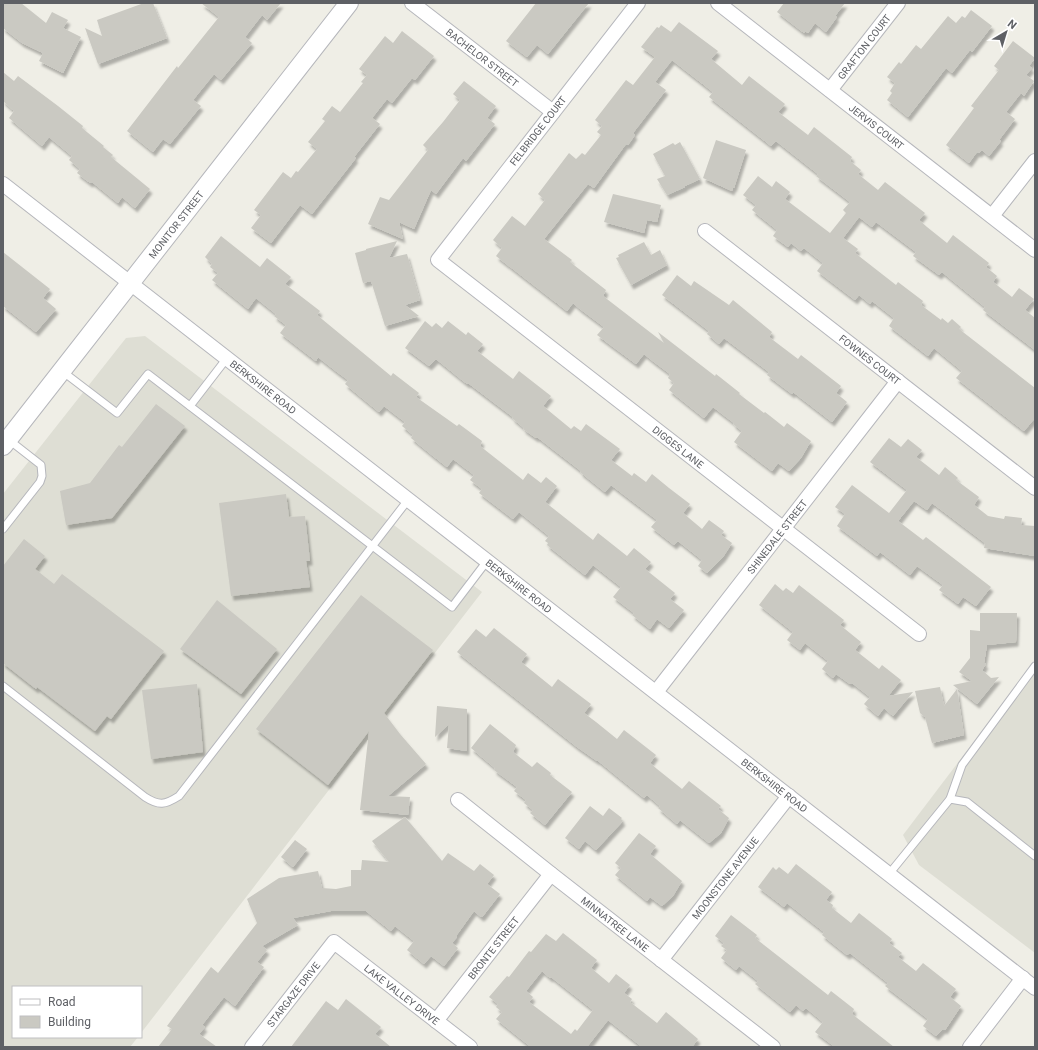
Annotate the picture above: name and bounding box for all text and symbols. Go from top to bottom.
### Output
street label: GRAFTON COURT [835,12,893,81]
north arrow [986,12,1026,52]
text: N [1005,17,1019,32]
street label: BACHELOR STREET [444,26,521,89]
street label: FELBRIDGE COURT [508,94,568,168]
street label: JERVIS COURT [847,102,906,151]
street label: MONITOR STREET [146,189,206,260]
street label: FOWNES COURT [837,332,903,387]
street label: BERKSHIRE ROAD [228,358,298,416]
street label: DIGGES LANE [650,423,706,470]
street label: SHINEDALE STREET [745,497,809,576]
street label: BERKSHIRE ROAD [484,557,554,615]
street label: BERKSHIRE ROAD [739,756,810,814]
street label: MOONSTONE AVENUE [690,835,761,921]
street label: MINNATREE LANE [579,894,651,954]
street label: BRONTE STREET [466,914,521,981]
street label: STARGAZE DRIVE [265,959,322,1029]
street label: LAKE VALLEY DRIVE [362,962,442,1027]
legend [12,986,142,1038]
text: Road [48,995,76,1009]
text: Building [48,1015,91,1029]

